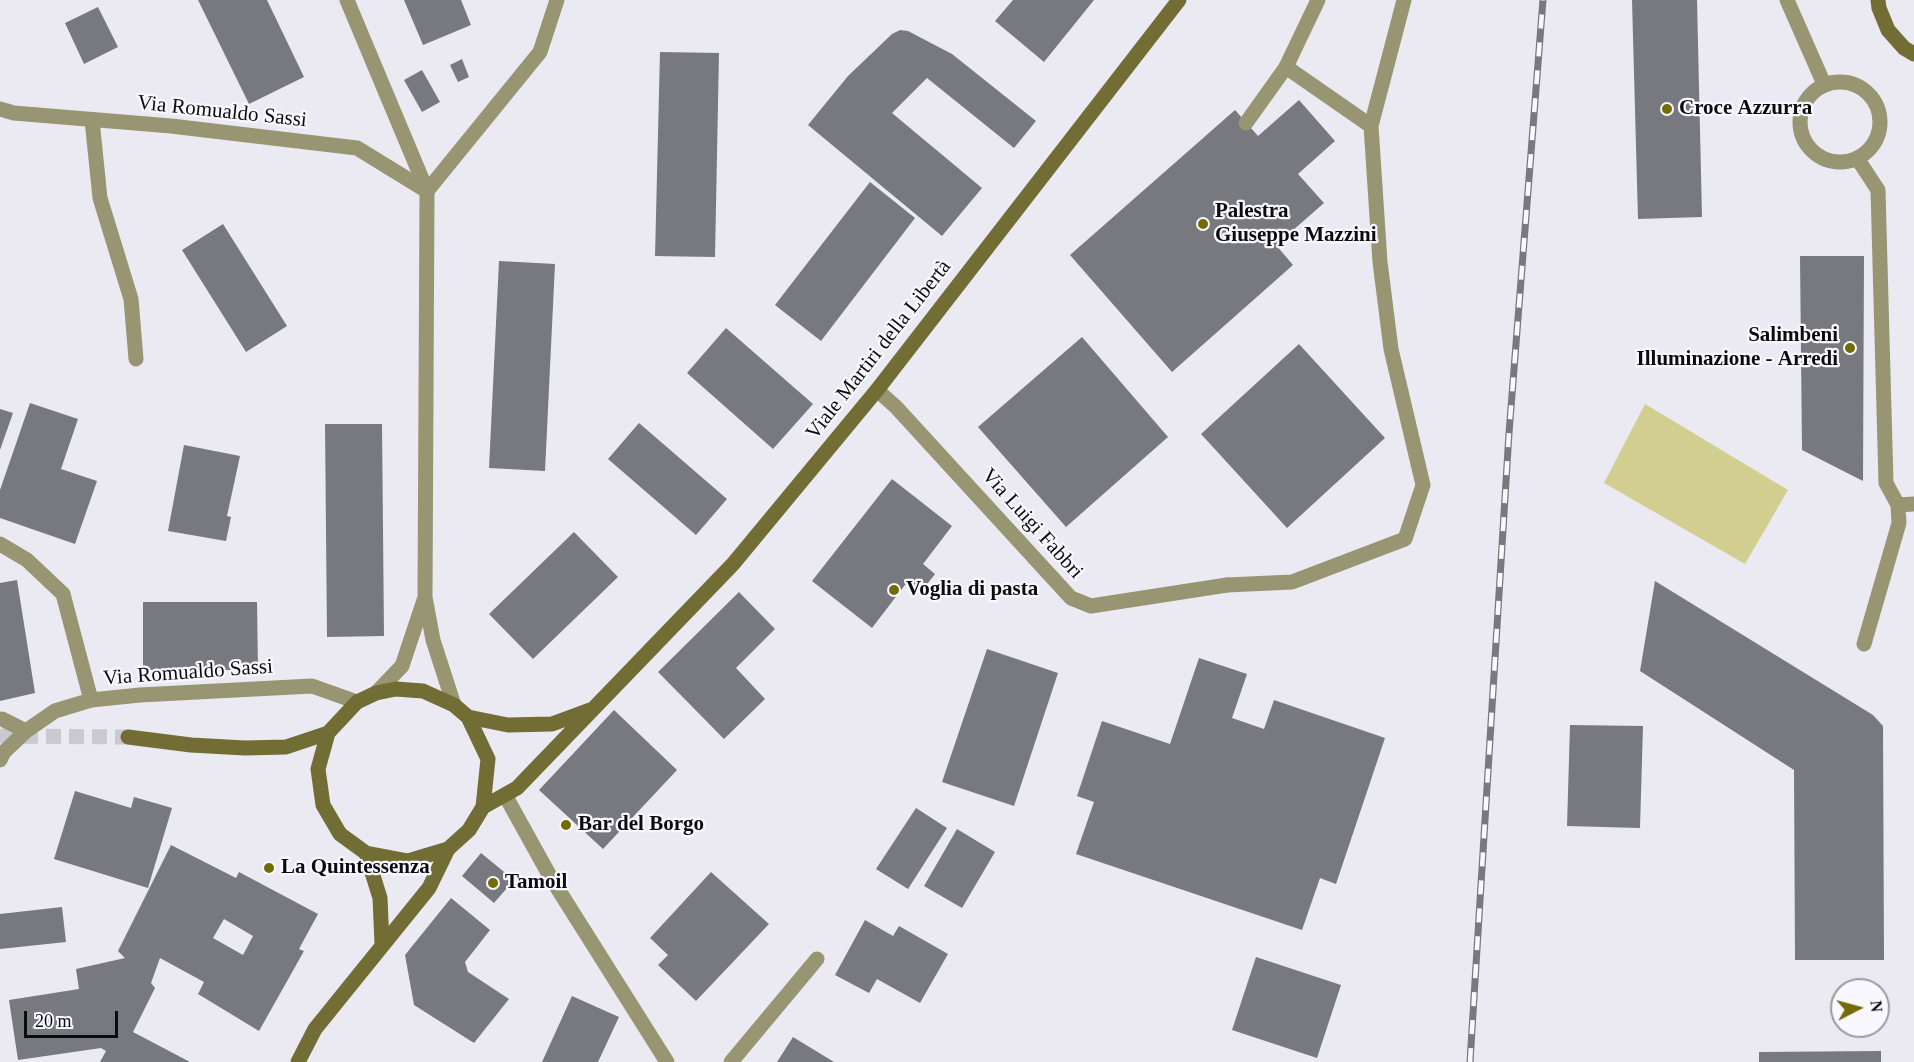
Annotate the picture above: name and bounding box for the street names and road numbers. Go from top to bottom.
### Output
street label: Via Romualdo Sassi [136,91,308,133]
street label: Viale Martiri della Libertà [801,255,957,445]
street label: Via Luigi Fabbri [976,464,1088,584]
street label: Via Romualdo Sassi [102,654,274,692]

